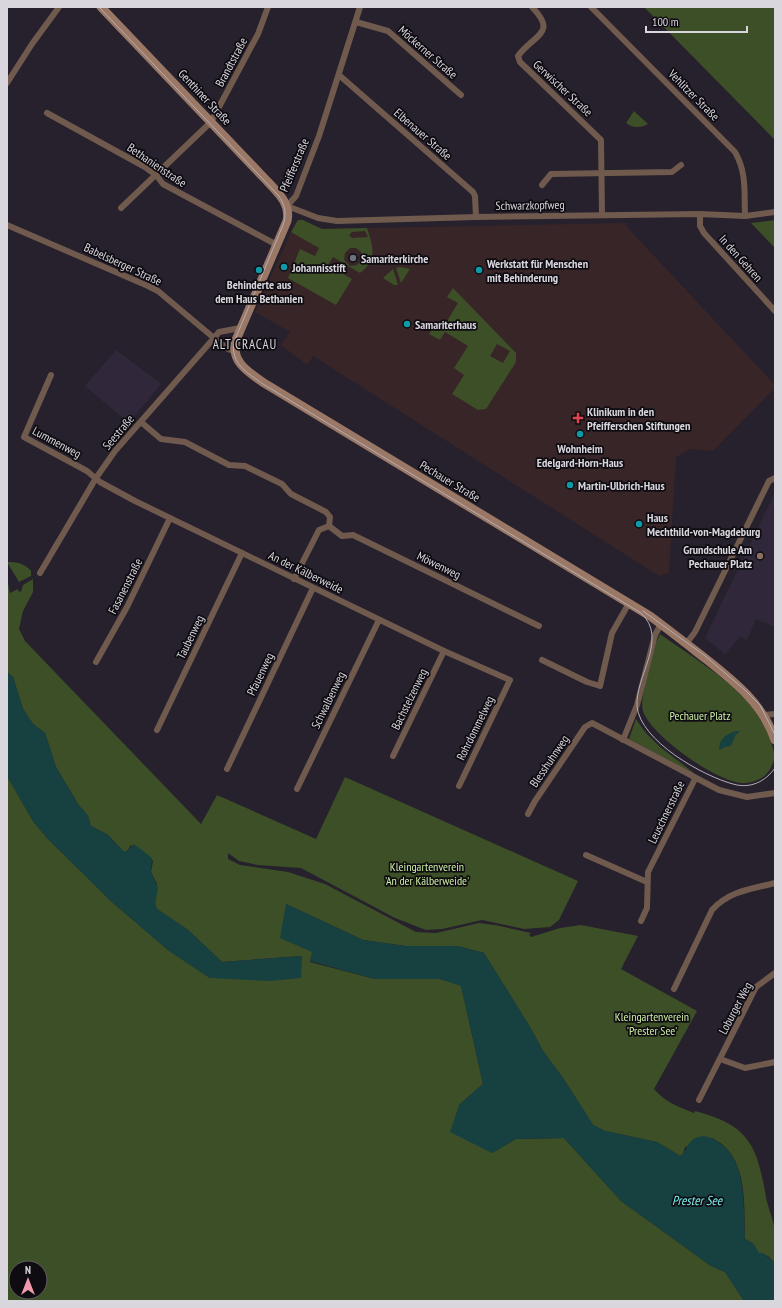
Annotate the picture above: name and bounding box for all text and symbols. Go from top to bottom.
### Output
scale bar [646,8,747,34]
text: 100 m [652,14,679,29]
street label: Möckerner Straße [395,22,461,82]
street label: Brandtstraße [212,35,250,89]
street label: Gerwischer Straße [530,57,596,119]
street label: Genthiner Straße [175,66,235,128]
street label: Vehlitzer Straße [665,66,723,124]
street label: Elbenauer Straße [391,105,455,163]
street label: Pfeifferstraße [276,136,312,194]
street label: Bethanienstraße [124,140,190,190]
street label: Schwarzkopfweg [495,197,565,213]
street label: In den Gehren [716,231,766,285]
street label: Babelsberger Straße [82,239,164,289]
place label: Samariterkirche [361,251,428,266]
marker: Samariterkirche [348,253,358,263]
place label: Werkstatt für Menschen mit Behinderung [486,256,588,285]
place label: Johannisstift [291,260,346,275]
marker: Johannisstift [279,262,289,272]
marker: Behinderte aus dem Haus Bethanien [254,265,264,275]
marker: Werkstatt für Menschen mit Behinderung [474,265,484,275]
place label: Behinderte aus dem Haus Bethanien [215,277,303,306]
place label: Samariterhaus [415,317,476,332]
marker: Samariterhaus [402,319,412,329]
district label: ALT CRACAU [213,336,277,353]
place label: Klinikum in den Pfeifferschen Stiftungen [587,404,690,433]
street label: Seestraße [99,411,137,453]
marker: Klinikum in den Pfeifferschen Stiftungen [572,412,584,424]
street label: Lummenweg [30,423,84,461]
marker: Wohnheim Edelgard-Horn-Haus [575,429,585,439]
place label: Wohnheim Edelgard-Horn-Haus [537,441,623,470]
street label: Pechauer Straße [417,457,483,505]
place label: Martin-Ulbrich-Haus [578,478,665,493]
marker: Martin-Ulbrich-Haus [565,480,575,490]
place label: Haus Mechthild-von-Magdeburg [647,510,760,539]
marker: Haus Mechthild-von-Magdeburg [634,519,644,529]
place label: Grundschule Am Pechauer Platz [683,542,752,571]
street label: An der Kälberweide [266,547,346,597]
street label: Möwenweg [415,548,463,582]
marker: Grundschule Am Pechauer Platz [755,551,765,561]
street label: Fasanenstraße [105,556,145,616]
street label: Taubenweg [173,613,207,661]
street label: Pfauenweg [243,650,277,698]
street label: Bachstelzenweg [388,666,430,732]
street label: Schwalbenweg [308,669,348,731]
street label: Rohrdommelweg [453,693,497,763]
park label: Pechauer Platz [670,708,730,723]
street label: Blesshuhnweg [526,732,572,790]
street label: Leuschnerstraße [644,778,688,846]
park label: Kleingartenverein 'An der Kälberweide' [385,859,469,888]
street label: Loburger Weg [715,979,755,1037]
park label: Kleingartenverein 'Prester See' [615,1009,689,1038]
water label: Prester See [672,1192,724,1209]
north arrow [8,1260,48,1300]
text: N [25,1263,31,1277]

